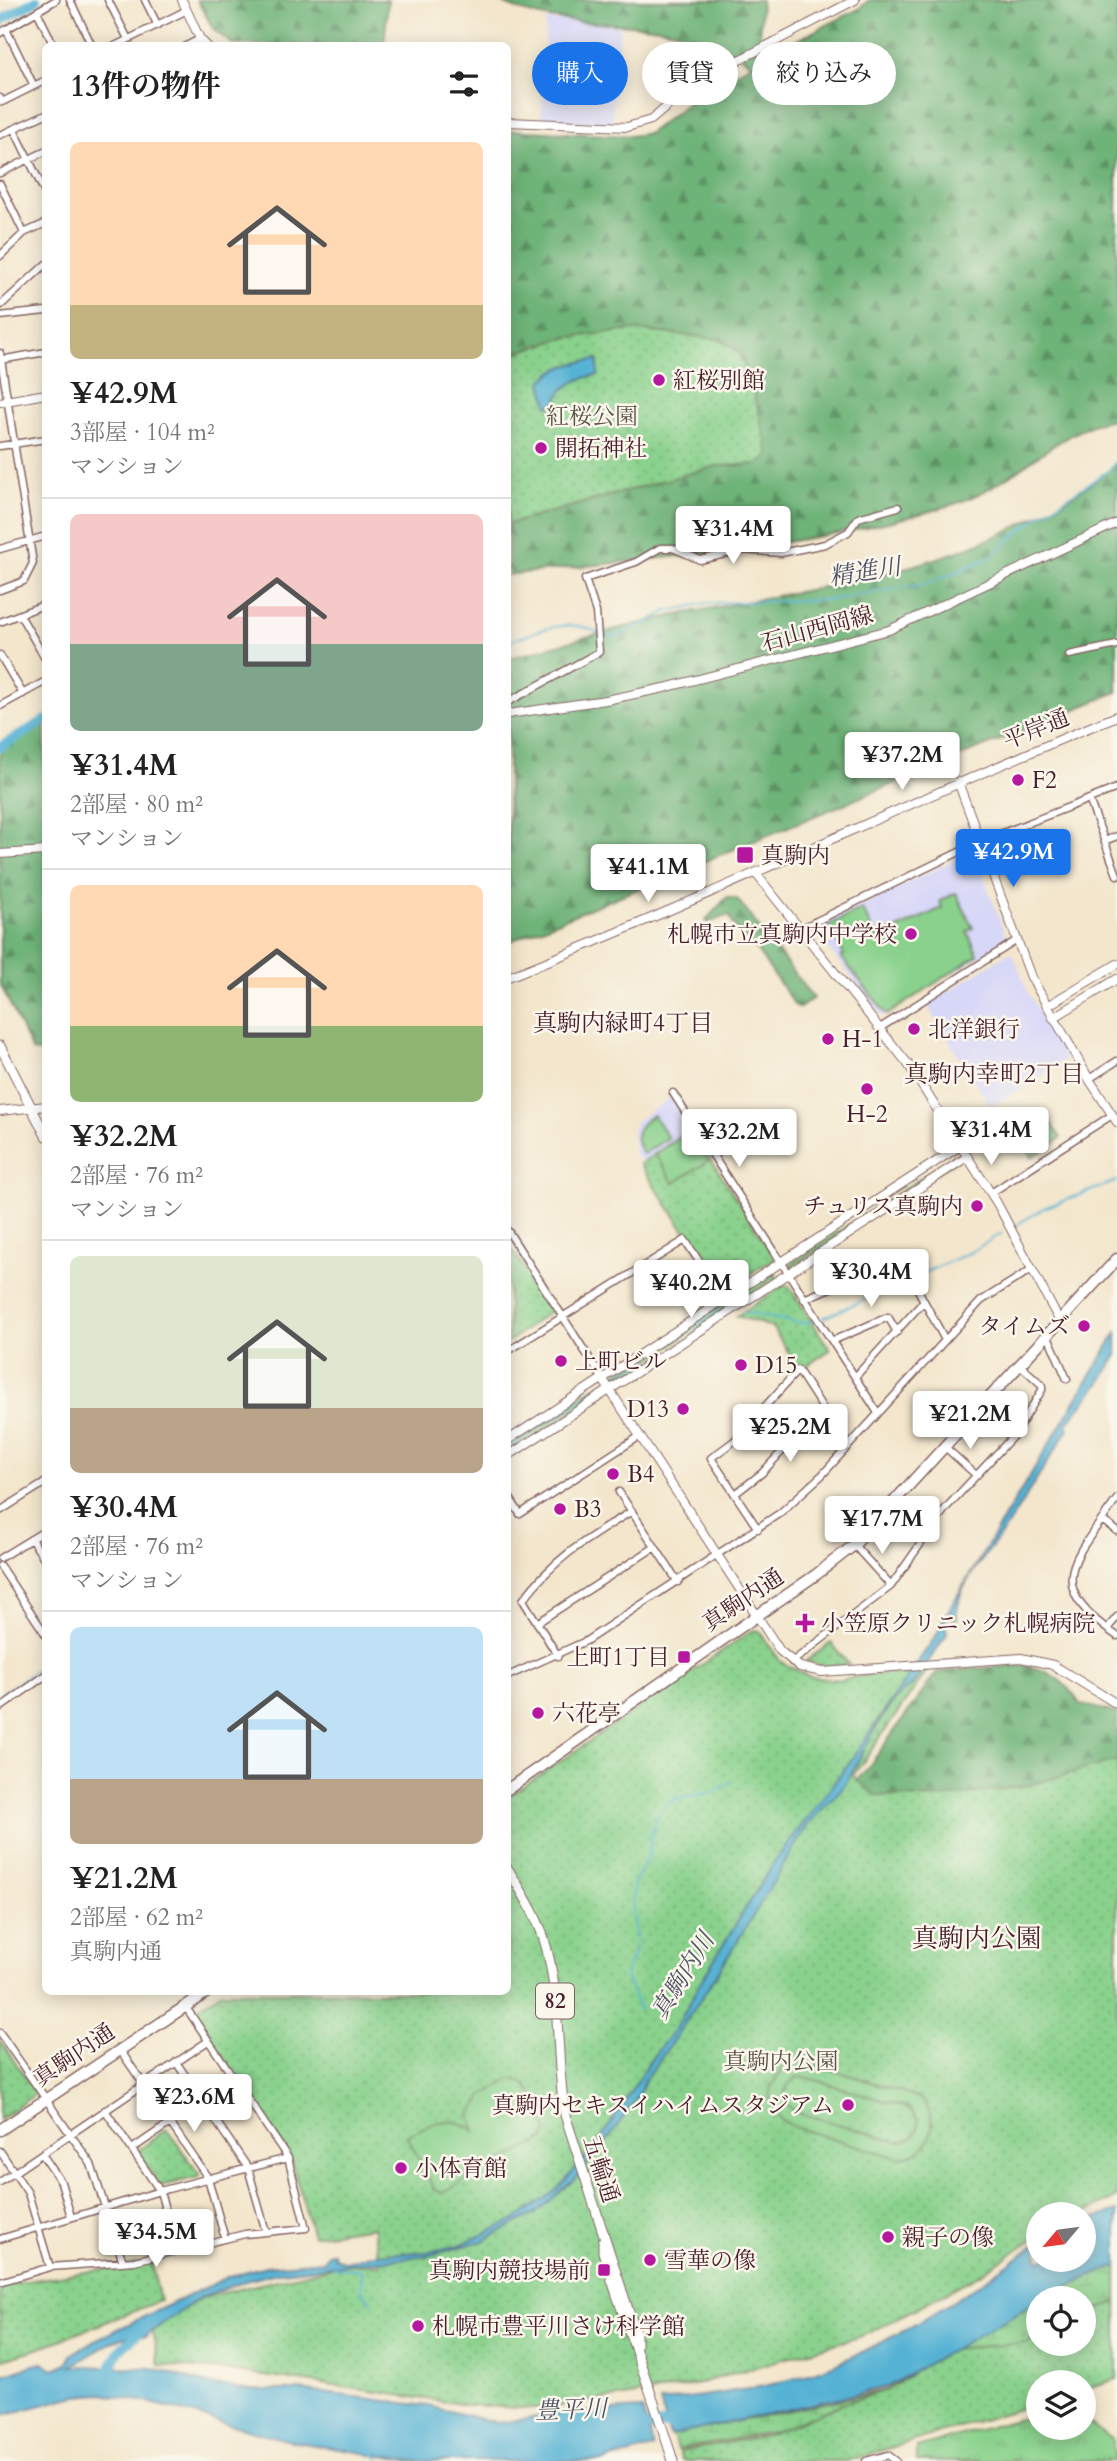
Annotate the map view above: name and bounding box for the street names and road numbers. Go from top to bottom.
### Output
street label: 石山西岡線 [757,599,877,659]
street label: 平岸通 [998,702,1074,756]
street label: 真駒内通 [696,1561,790,1639]
road number: 82 [536,1983,574,2018]
street label: 真駒内通 [27,2016,121,2094]
street label: 五輪通 [576,2131,626,2207]

